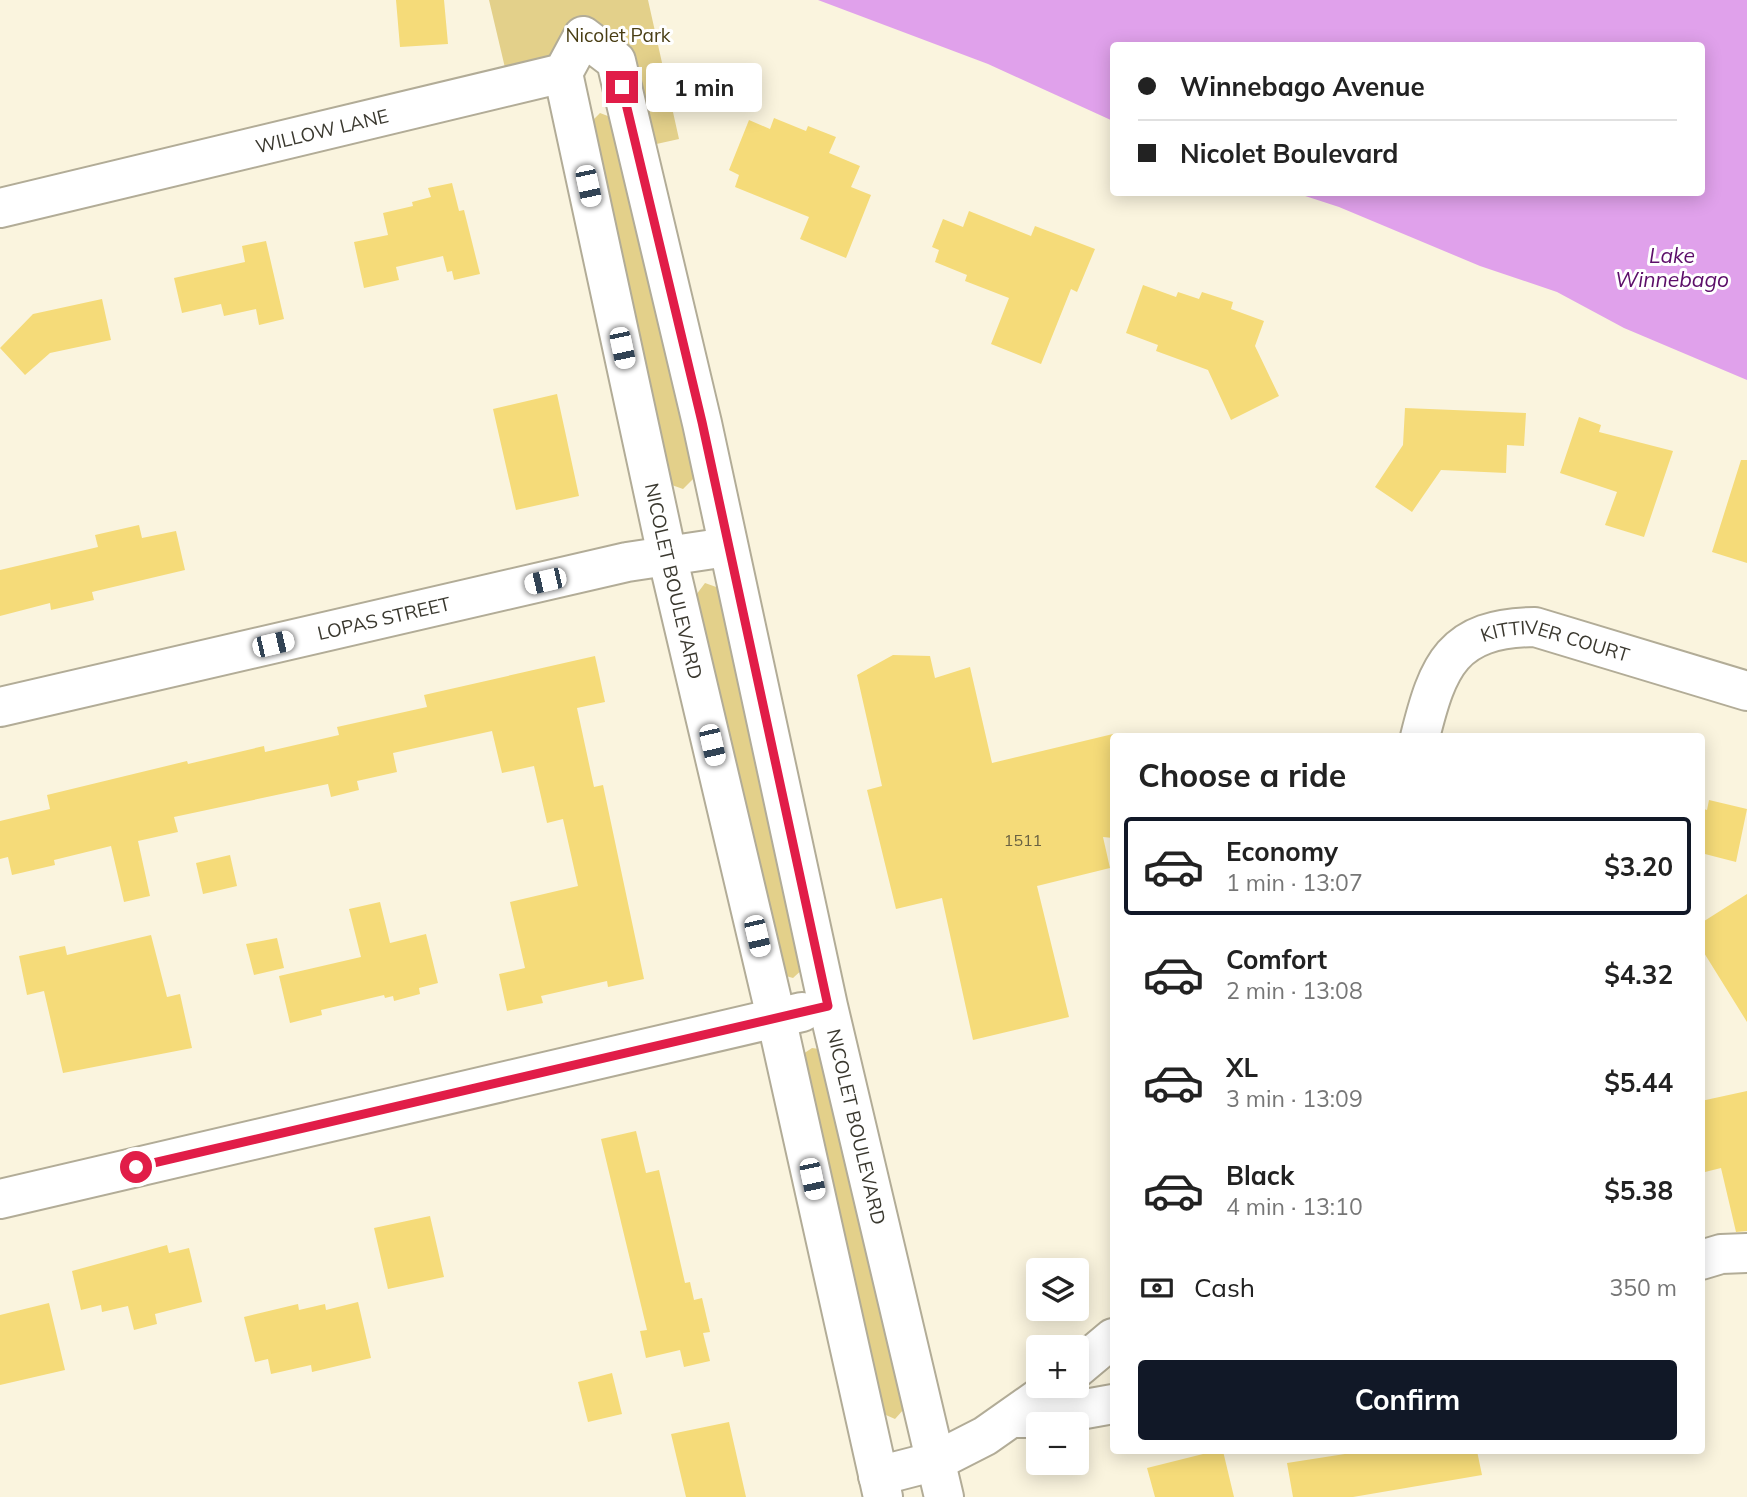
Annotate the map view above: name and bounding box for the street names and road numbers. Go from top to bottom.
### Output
street label: WILLOW LANE [253,103,391,158]
street label: NICOLET BOULEVARD [640,481,708,682]
street label: LOPAS STREET [315,591,453,645]
street label: KITTIVER COURT [1477,615,1633,667]
street label: NICOLET BOULEVARD [822,1026,891,1227]

